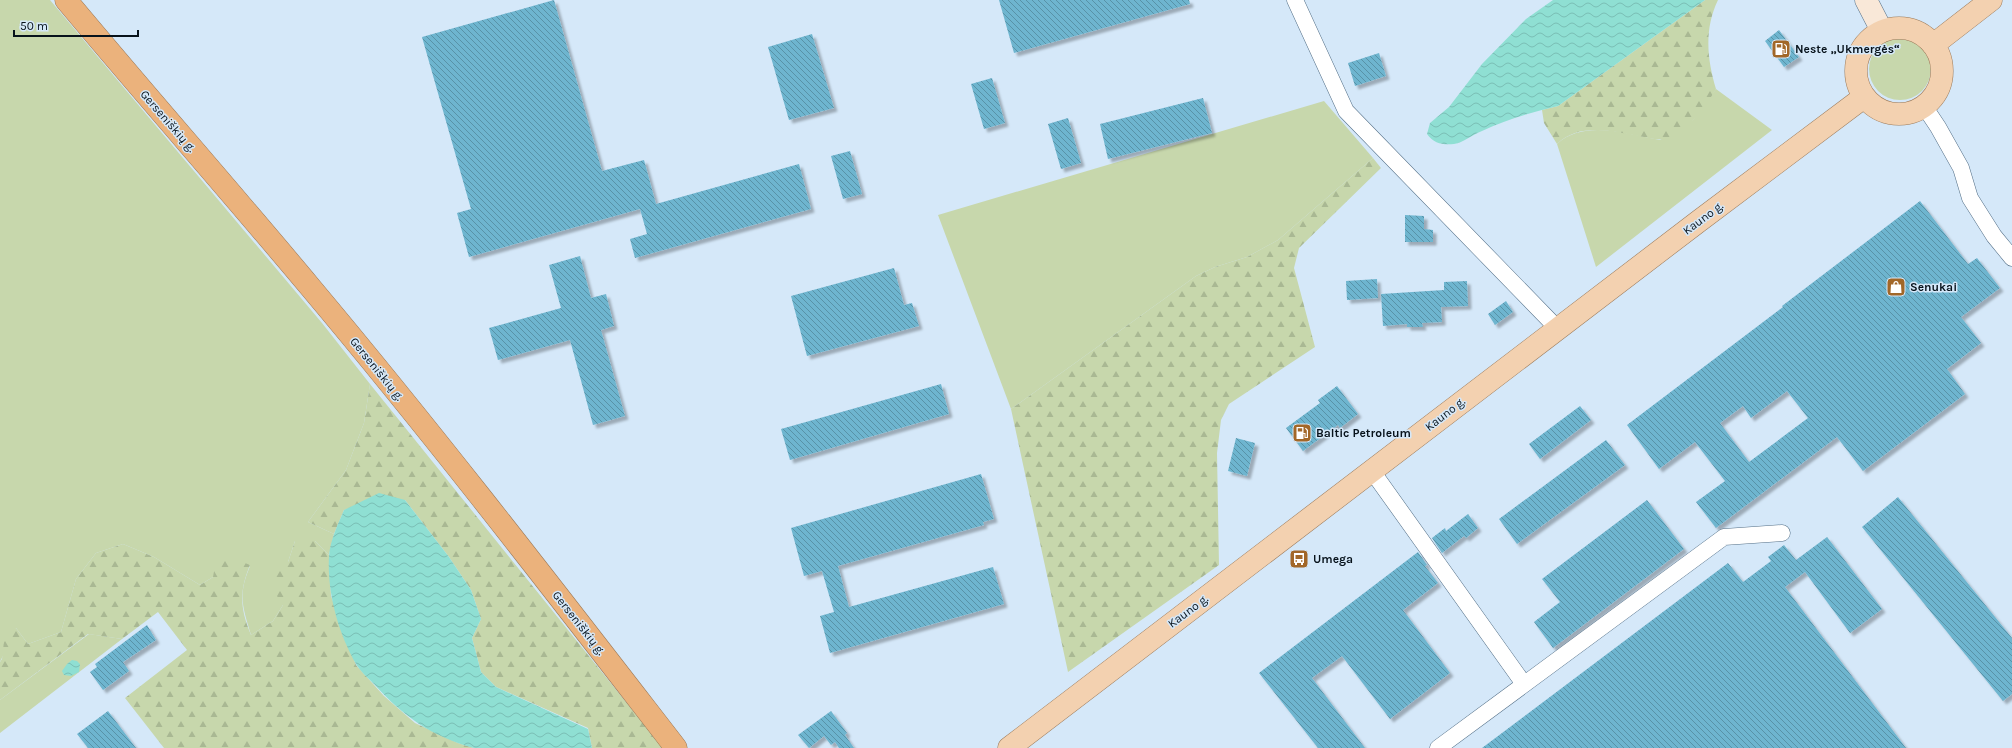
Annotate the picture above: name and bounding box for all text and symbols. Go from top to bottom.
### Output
scale bar [14,12,138,38]
text: 50 m [20,19,48,33]
fuel station icon: Neste „Ukmergės“ [1770,38,1792,60]
place label: Neste „Ukmergės“ [1795,42,1900,56]
street label: Gerseniškių g. [137,87,199,155]
street label: Kauno g. [1680,198,1726,238]
shop icon: Senukai [1885,276,1907,298]
place label: Senukai [1910,280,1957,294]
street label: Gerseniškių g. [347,335,407,403]
street label: Kauno g. [1422,394,1468,434]
fuel station icon: Baltic Petroleum [1291,422,1313,444]
place label: Baltic Petroleum [1316,426,1411,440]
bus stop icon: Umega [1288,548,1310,570]
place label: Umega [1313,552,1353,566]
street label: Gerseniškių g. [550,588,608,658]
street label: Kauno g. [1165,591,1211,631]

